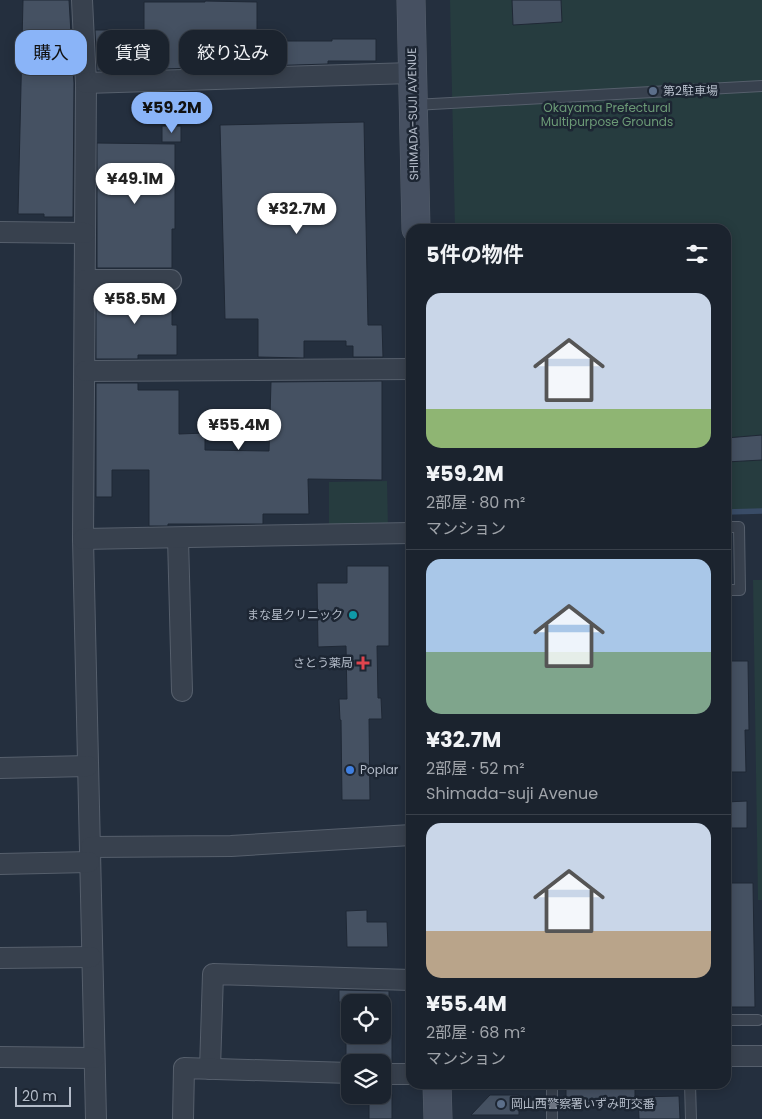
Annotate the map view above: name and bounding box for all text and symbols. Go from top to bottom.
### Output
chip: 購入 [15,30,87,75]
chip: 賃貸 [97,30,169,75]
chip: 絞り込み [179,30,287,75]
street label: SHIMADA-SUJI AVENUE [403,48,422,180]
place label: 第2駐車場 [663,82,718,99]
marker: 第2駐車場 [647,85,659,97]
pin: ¥59.2M [131,92,213,134]
text: ¥59.2M [142,96,202,119]
park label: Okayama Prefectural Multipurpose Grounds [541,99,673,130]
pin: ¥49.1M [94,162,176,205]
text: ¥49.1M [107,167,163,190]
pin: ¥32.7M [256,192,338,235]
text: ¥32.7M [268,197,326,220]
text: 5件の物件 [426,240,524,269]
icon: filters [683,240,711,268]
pin: ¥58.5M [94,282,176,325]
text: ¥58.5M [104,287,166,310]
icon: home [524,325,614,415]
pin: ¥55.4M [198,408,280,451]
text: ¥55.4M [208,413,270,436]
text: ¥59.2M [426,459,504,488]
text: 2部屋 · 80 m² [426,491,525,514]
text: マンション [426,517,506,540]
icon: home [524,591,614,681]
place label: まな星クリニック [247,606,343,623]
marker: まな星クリニック [347,609,359,621]
place label: さとう薬局 [293,654,353,671]
marker: さとう薬局 [357,657,369,669]
text: ¥32.7M [426,725,501,754]
text: 2部屋 · 52 m² [426,757,524,780]
place label: Poplar [360,761,399,778]
marker: Poplar [344,764,356,776]
text: Shimada-suji Avenue [426,782,598,805]
icon: home [524,856,614,946]
text: ¥55.4M [426,989,507,1018]
map controls [341,994,391,1104]
button: locate [341,994,391,1044]
text: 2部屋 · 68 m² [426,1021,525,1044]
text: マンション [426,1047,506,1070]
button: layers [341,1054,391,1104]
scale bar [15,1084,71,1107]
text: 20 m [22,1086,57,1106]
place label: 岡山西警察署いずみ町交番 [511,1095,655,1112]
marker: 岡山西警察署いずみ町交番 [495,1098,507,1110]

